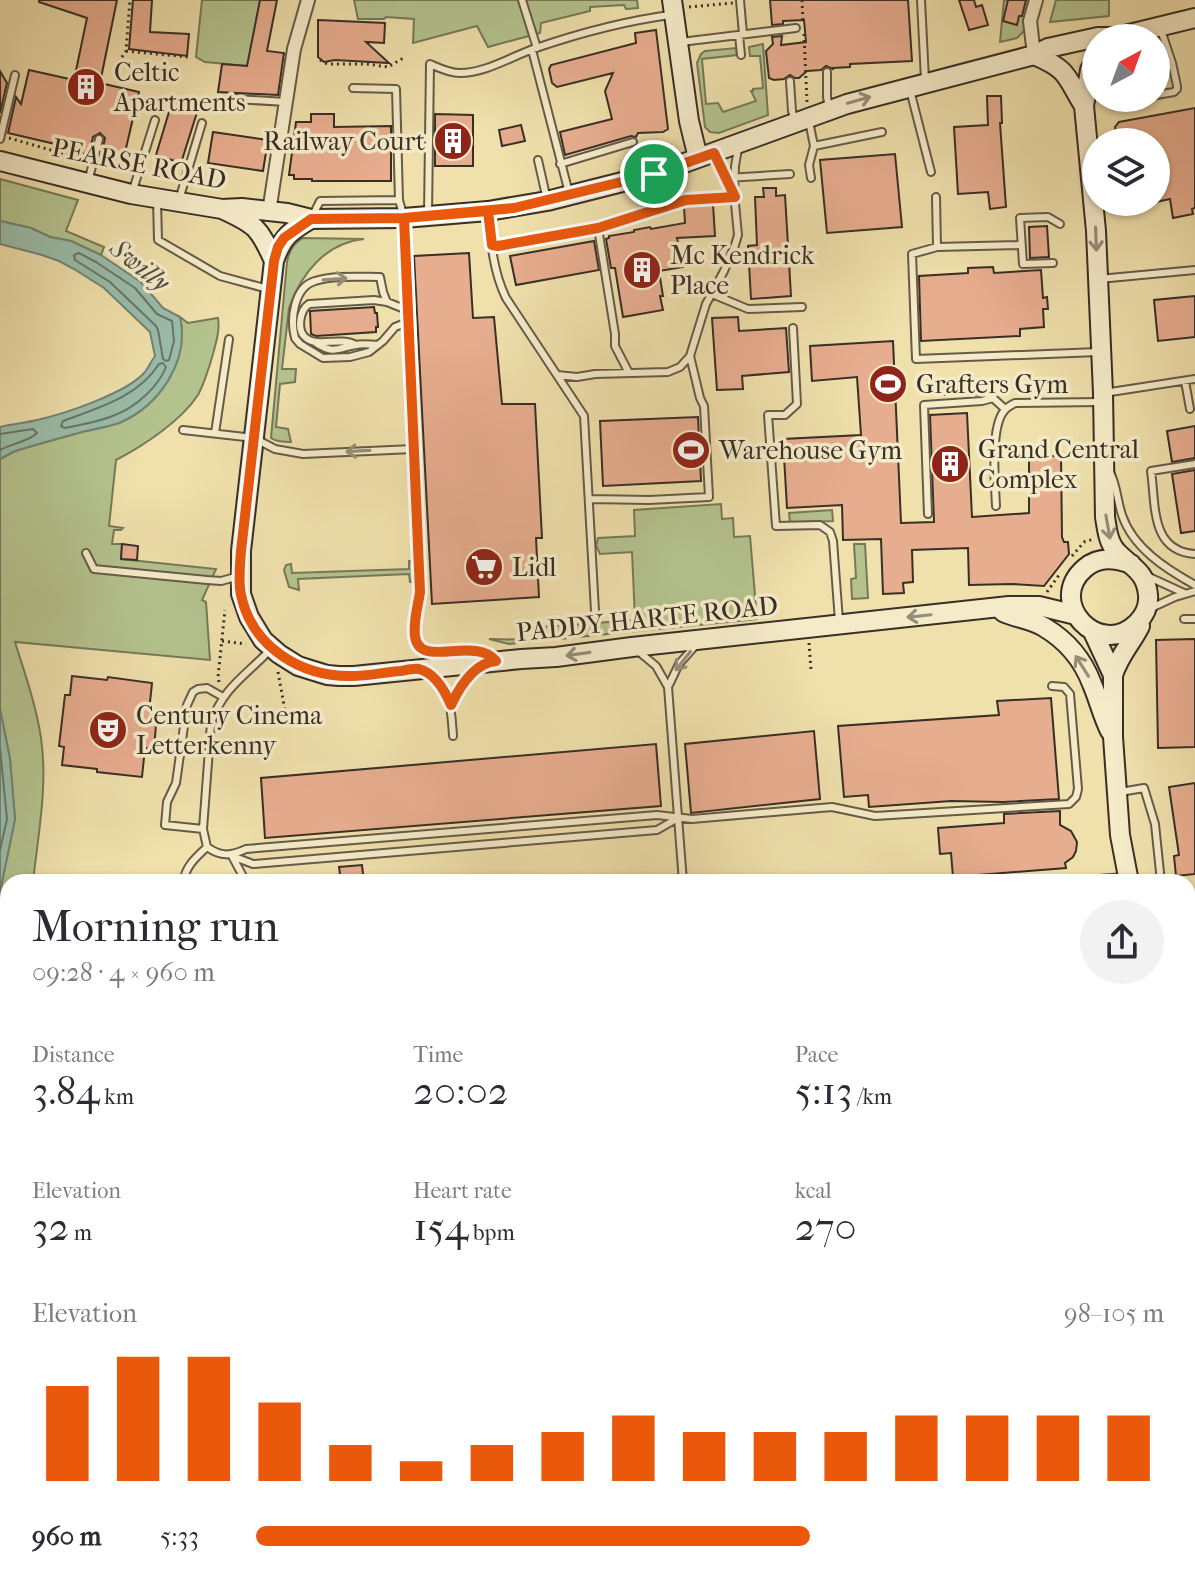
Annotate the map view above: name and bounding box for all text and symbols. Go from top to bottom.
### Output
north arrow [1082,24,1170,112]
map controls [1082,24,1170,216]
place label: Celtic Apartments [113,57,246,118]
building icon: Celtic Apartments [65,66,107,108]
one-way arrow [846,92,872,107]
building icon: Railway Court [432,120,474,162]
place label: Railway Court [263,126,426,157]
button: layers [1082,128,1170,216]
street label: PEARSE ROAD [49,132,229,196]
pin [620,140,688,208]
icon: arrive [632,152,676,196]
one-way arrow [1088,225,1103,252]
water label: Swilly [103,231,178,300]
place label: Mc Kendrick Place [670,240,815,301]
building icon: Mc Kendrick Place [621,249,663,291]
one-way arrow [321,271,348,286]
sports icon: Grafters Gym [867,363,909,405]
place label: Grafters Gym [916,369,1068,400]
sports icon: Warehouse Gym [670,429,712,471]
place label: Grand Central Complex [978,434,1139,495]
place label: Warehouse Gym [718,435,903,466]
building icon: Grand Central Complex [929,443,971,485]
one-way arrow [345,444,372,459]
one-way arrow [1101,514,1116,539]
supermarket icon: Lidl [463,546,505,588]
place label: Lidl [512,552,557,583]
street label: PADDY HARTE ROAD [515,590,779,648]
one-way arrow [906,609,933,624]
one-way arrow [565,647,591,662]
one-way arrow [674,650,691,671]
one-way arrow [1074,655,1090,678]
place label: Century Cinema Letterkenny [136,700,323,761]
theatre icon: Century Cinema Letterkenny [87,709,129,751]
button: share [1080,900,1164,984]
text: Morning run [32,901,279,952]
text: 09:28 · 4 × 960 m [32,957,215,988]
text: Distance [32,1042,115,1068]
text: Time [413,1042,463,1068]
text: Pace [795,1042,838,1068]
text: 3.84 [32,1068,100,1114]
text: 20:02 [413,1068,508,1114]
text: 5:13 [795,1068,852,1114]
text: km [100,1084,134,1110]
text: /km [852,1084,892,1110]
text: Elevation [32,1178,121,1204]
text: Heart rate [413,1178,512,1204]
text: kcal [795,1178,832,1204]
text: 32 [32,1204,69,1250]
text: 154 [413,1204,468,1250]
text: 270 [795,1204,856,1250]
text: m [69,1220,92,1246]
text: bpm [468,1220,515,1246]
text: Elevation [32,1298,137,1329]
text: 98–105 m [1064,1298,1164,1329]
text: 960 m [32,1521,101,1552]
text: 5:33 [160,1521,199,1552]

